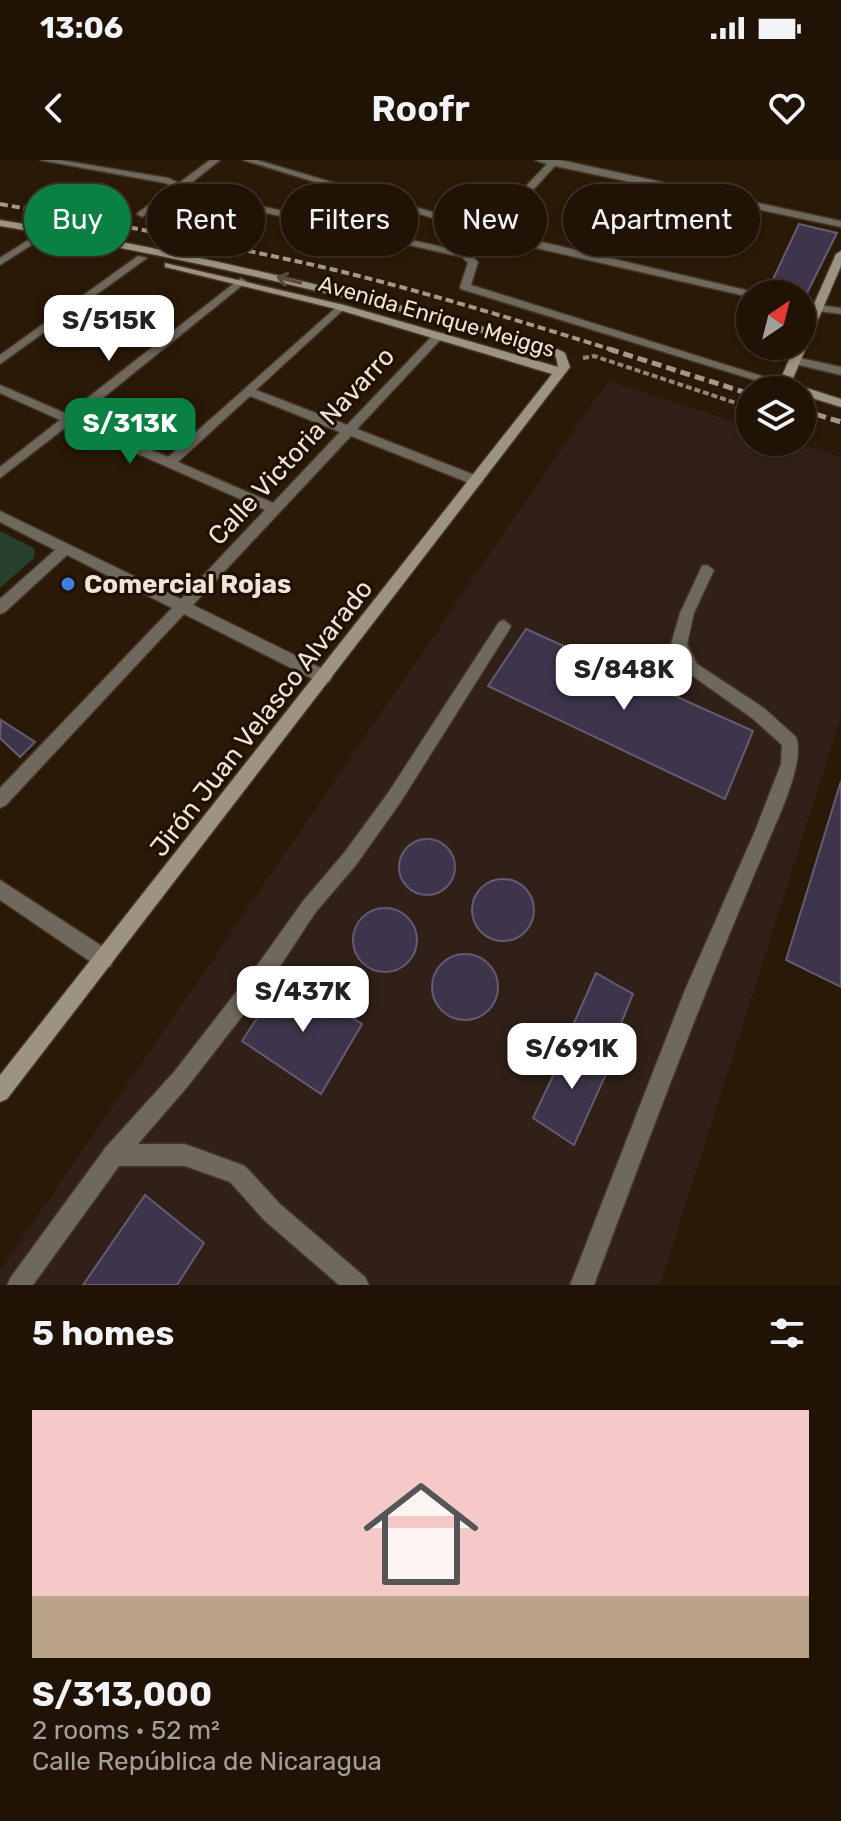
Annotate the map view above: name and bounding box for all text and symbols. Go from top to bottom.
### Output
text: 13:06 [40,10,123,46]
icon: back [32,86,76,130]
icon: heart [765,86,809,130]
text: Roofr [371,87,470,130]
chip: Buy [24,184,131,256]
chip: Rent [147,184,265,256]
chip: Filters [281,184,418,256]
chip: New [434,184,547,256]
chip: Apartment [563,184,760,256]
street label: Avenida Enrique Meiggs [316,270,558,363]
one-way arrow [277,271,303,286]
north arrow [736,280,816,360]
map controls [736,280,816,456]
pin: S/515K [44,295,174,363]
text: S/515K [62,305,156,336]
street label: Calle Victoria Navarro [202,341,401,552]
button: layers [736,376,816,456]
pin: S/313K [65,398,195,466]
text: S/313K [83,408,177,439]
place label: Comercial Rojas [84,569,291,600]
street label: Jirón Juan Velasco Alvarado [144,574,379,863]
marker: Comercial Rojas [59,575,77,593]
pin: S/848K [559,644,689,712]
text: S/848K [574,654,674,685]
pin: S/437K [238,966,368,1034]
text: S/437K [255,976,351,1007]
pin: S/691K [507,1023,637,1091]
text: S/691K [525,1033,619,1064]
icon: filters [765,1311,809,1355]
text: 5 homes [32,1313,174,1354]
icon: home [349,1462,493,1606]
text: S/313,000 [32,1674,212,1715]
text: 2 rooms · 52 m² [32,1715,220,1746]
text: Calle República de Nicaragua [32,1746,382,1777]

